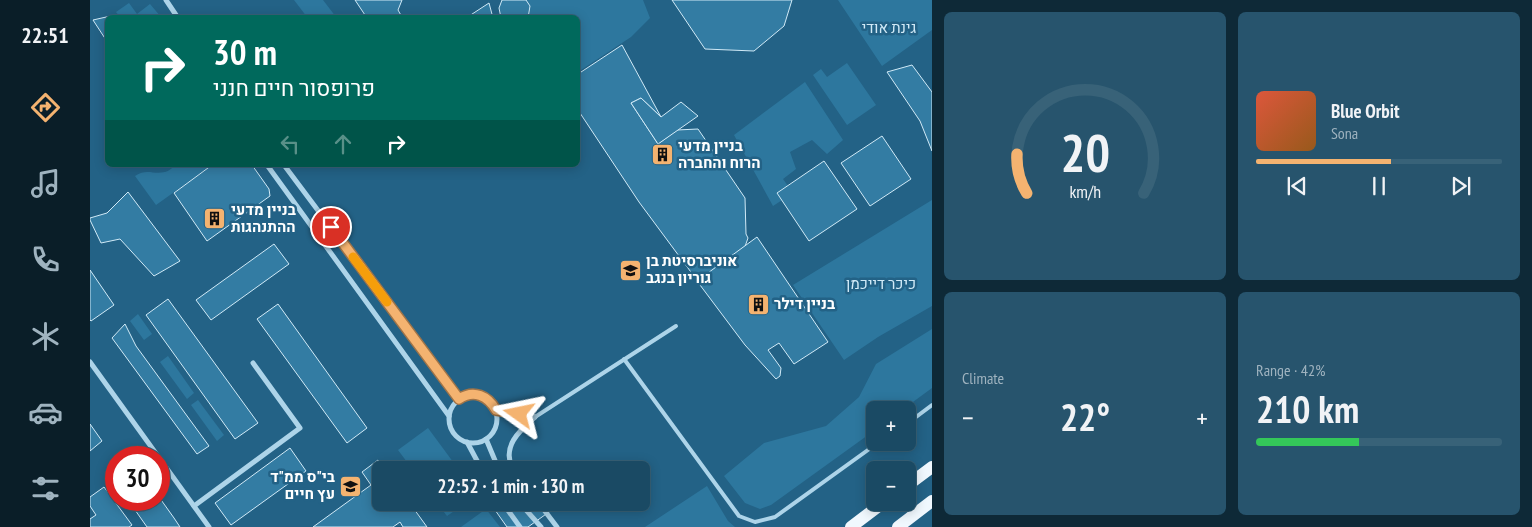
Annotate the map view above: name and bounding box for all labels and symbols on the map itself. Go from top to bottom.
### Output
park label: גינת אודי [862,18,917,37]
place label: בניין מדעי הרוח והחברה [678,136,761,172]
building icon: בניין מדעי הרוח והחברה [650,143,674,167]
place label: בניין מדעי ההתנהגות [231,200,296,236]
pin [310,206,352,248]
building icon: בניין מדעי ההתנהגות [203,207,227,231]
place label: אוניברסיטת בן גוריון בנגב [646,251,737,287]
school or university icon: אוניברסיטת בן גוריון בנגב [618,258,642,282]
park label: כיכר דייכמן [846,274,916,293]
building icon: בניין דילר [746,292,770,316]
place label: בניין דילר [774,294,835,313]
position arrow [492,387,544,439]
speed limit sign: 30 [105,446,170,511]
place label: בי"ס ממ"ד עץ חיים [270,467,335,503]
school or university icon: בי"ס ממ"ד עץ חיים [339,474,363,498]

